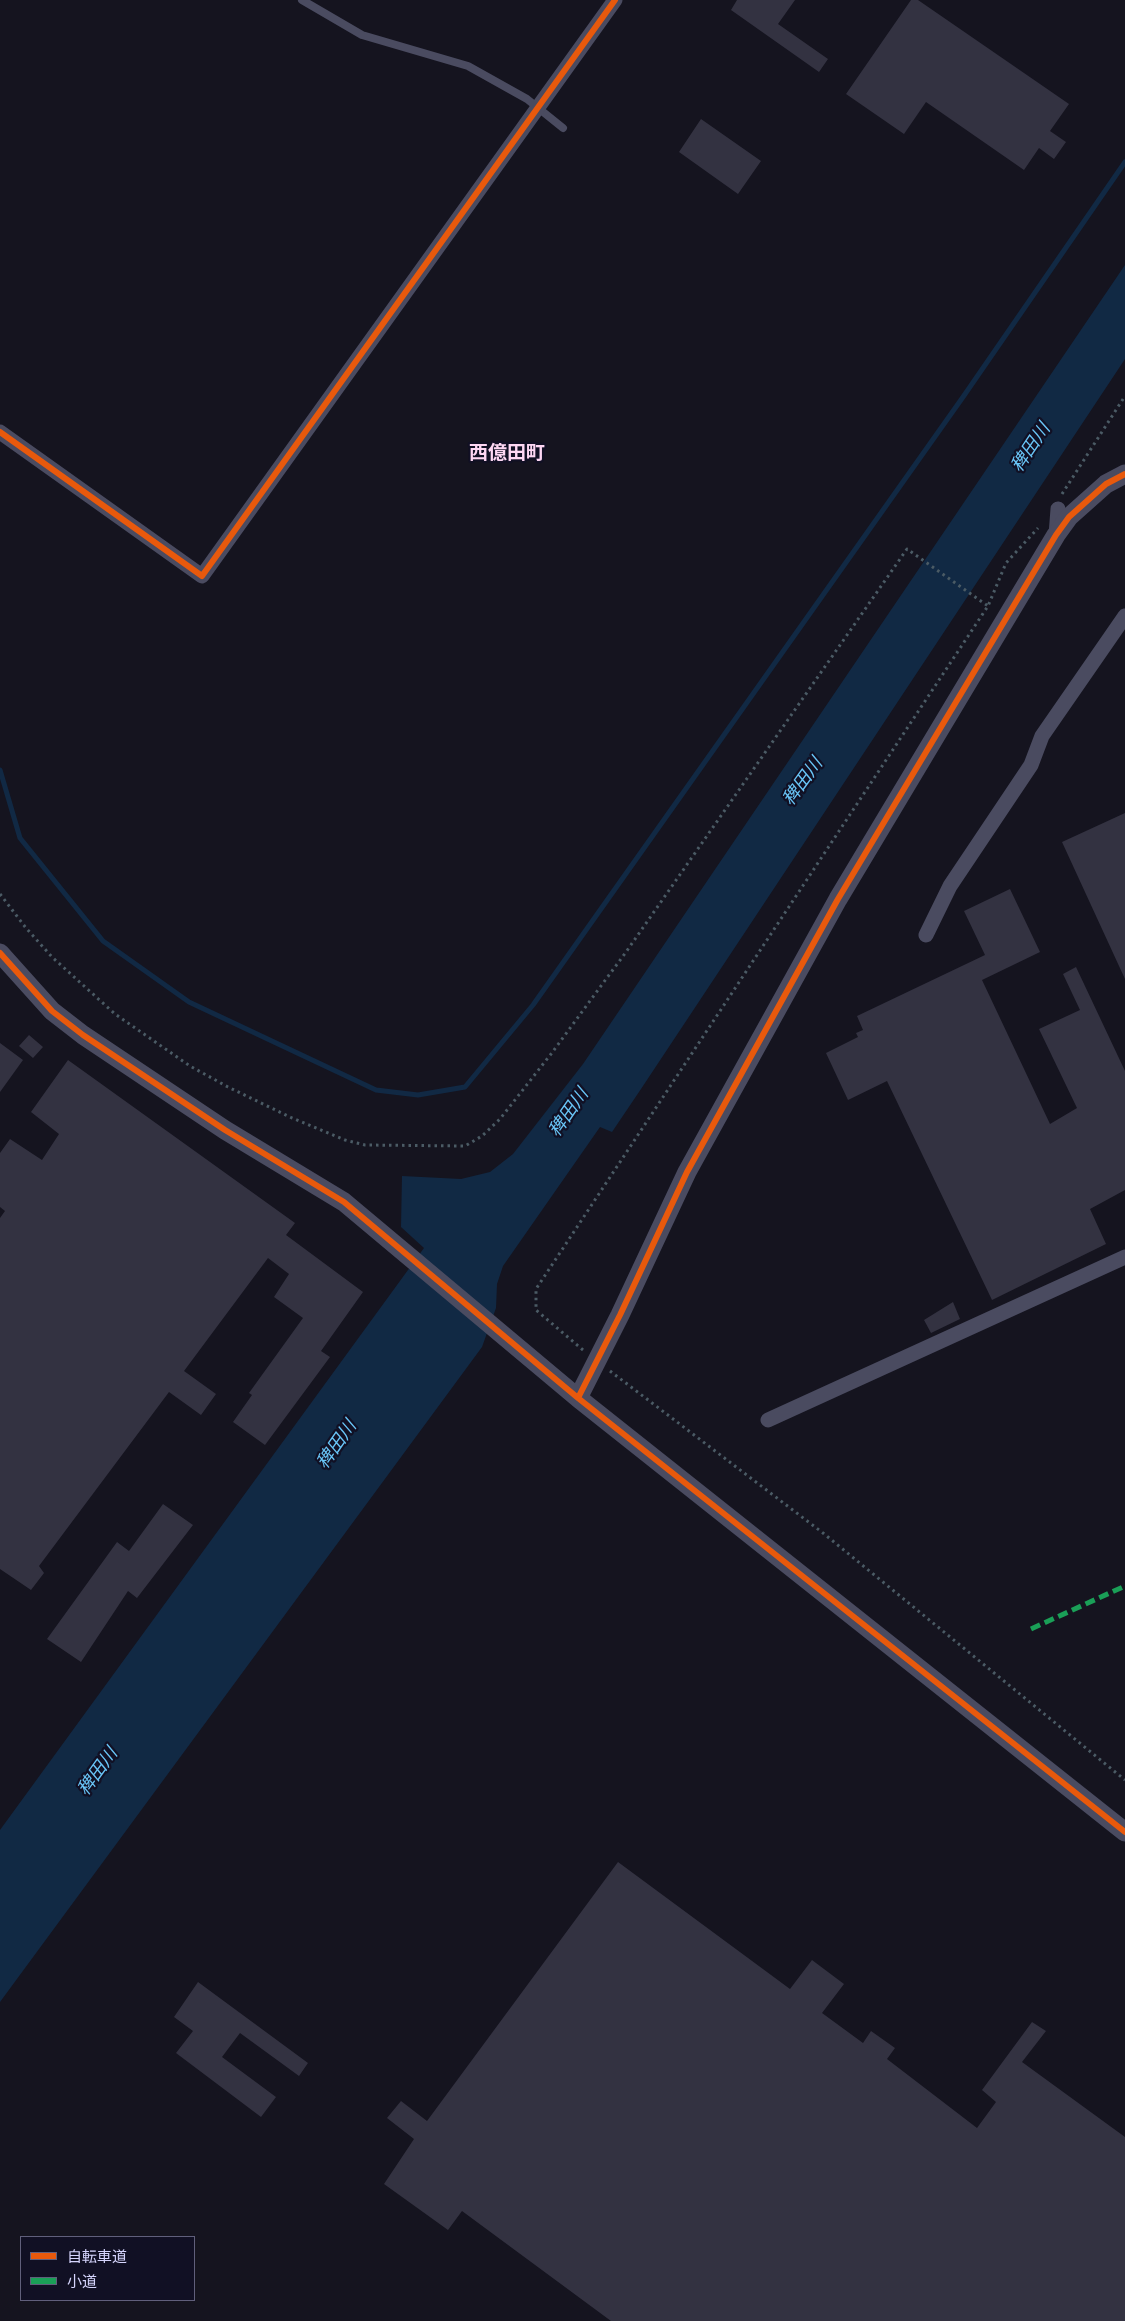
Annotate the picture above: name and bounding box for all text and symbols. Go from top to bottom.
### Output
water label: 稗田川 [1007,420,1055,476]
district label: 西億田町 [469,443,545,465]
water label: 稗田川 [778,754,828,810]
water label: 稗田川 [545,1085,593,1141]
water label: 稗田川 [313,1417,361,1473]
water label: 稗田川 [73,1744,123,1800]
legend [20,2236,195,2301]
text: 自転車道 [67,2248,127,2265]
text: 小道 [67,2273,97,2290]

